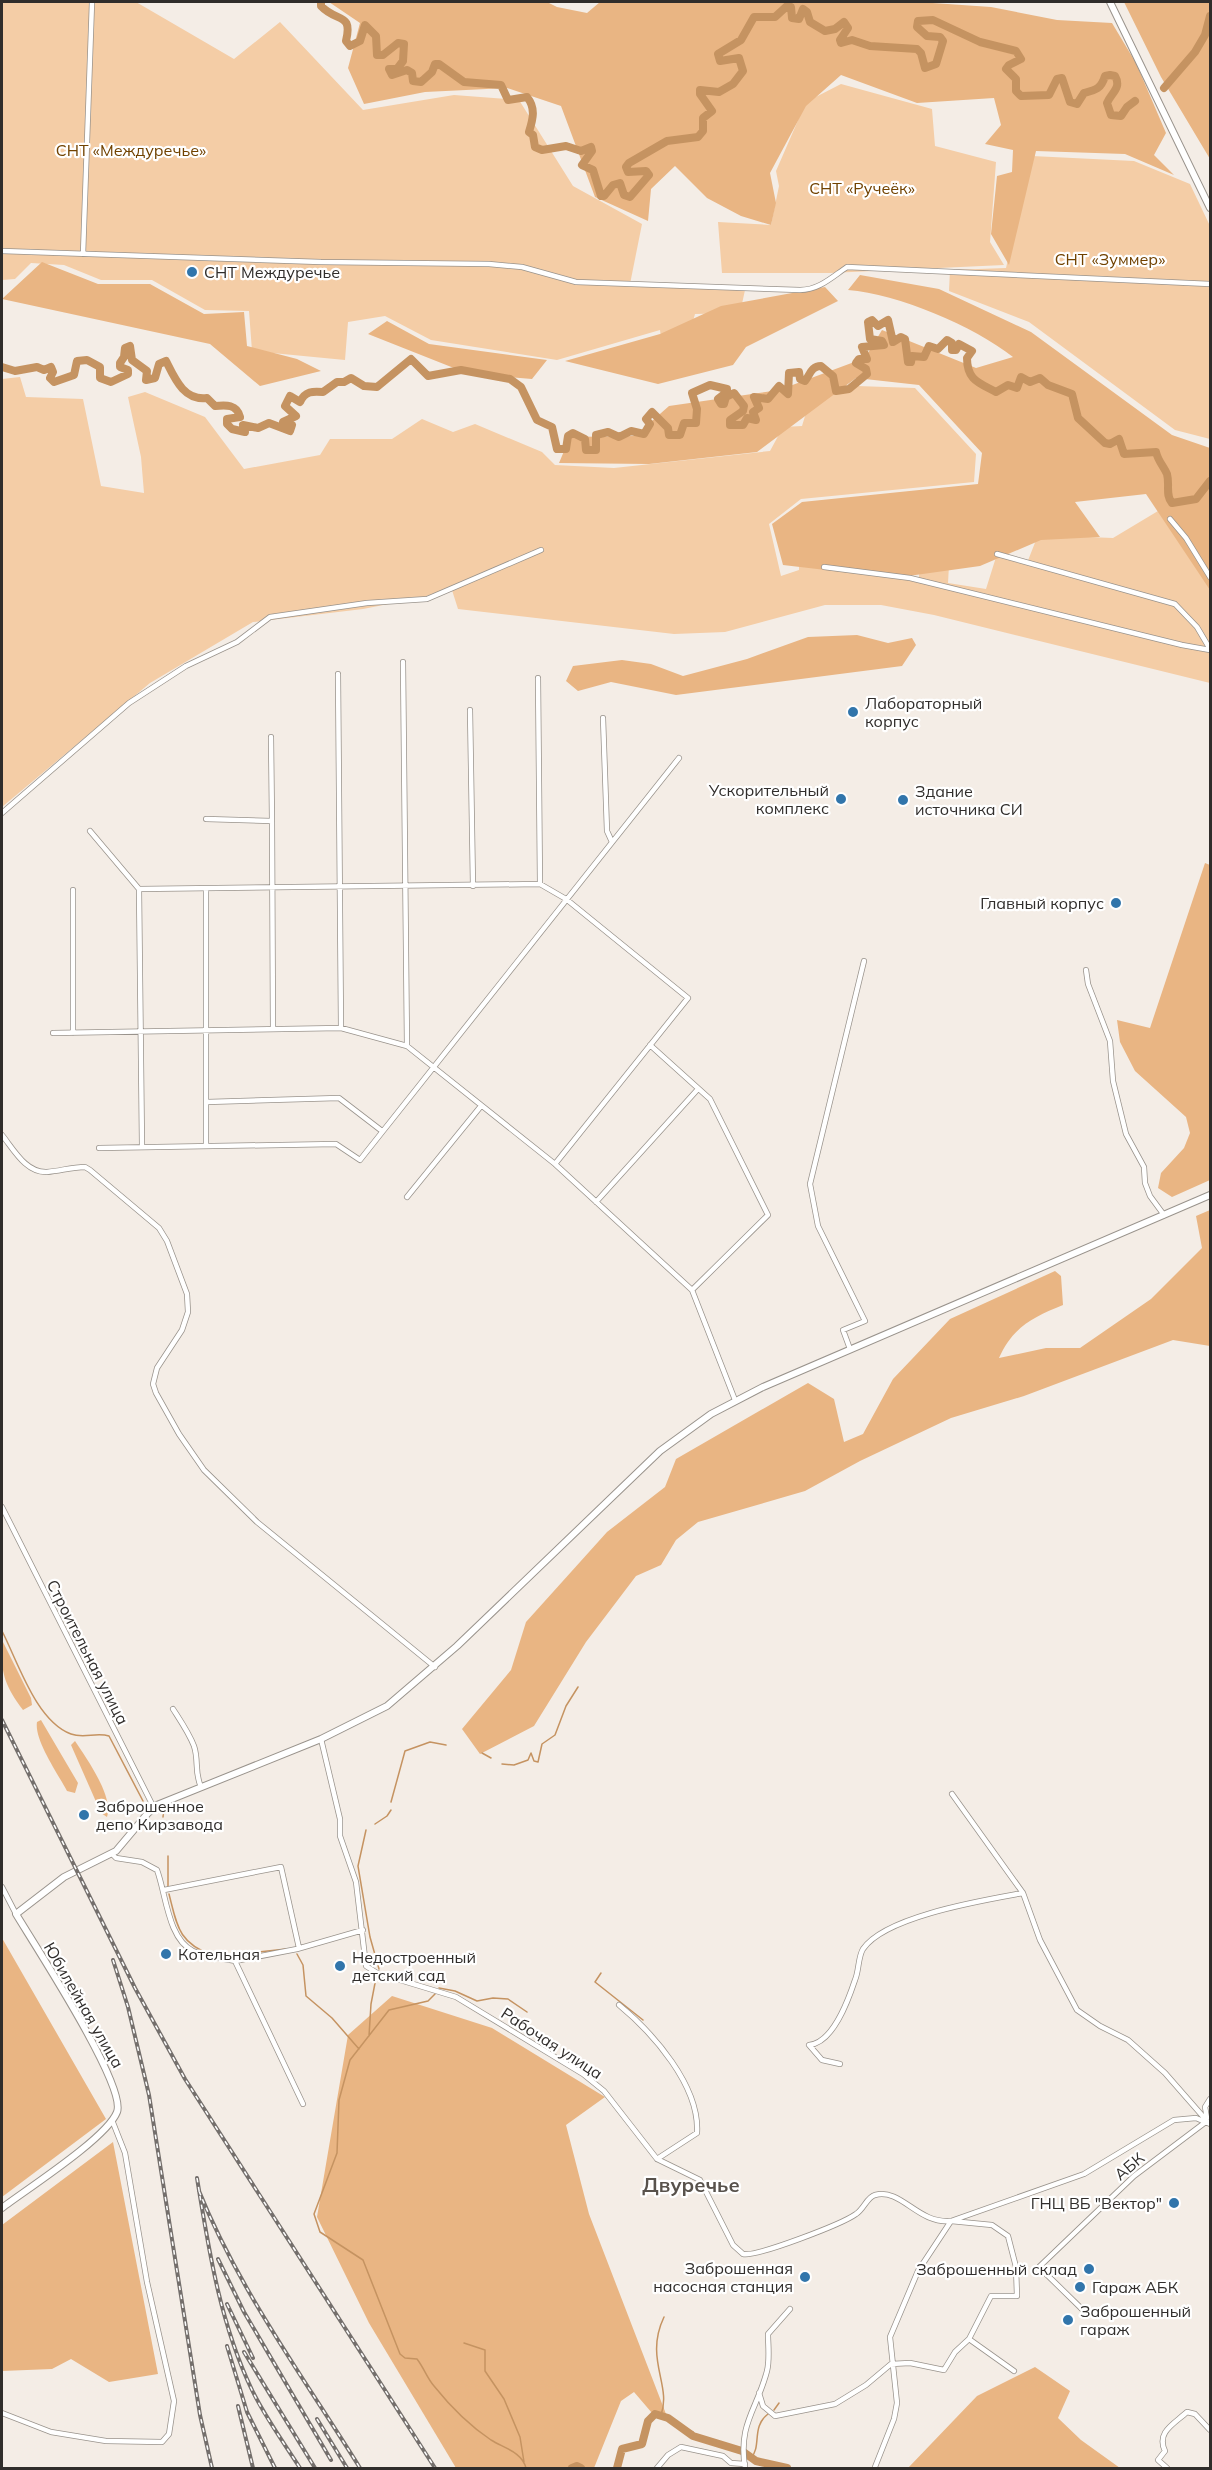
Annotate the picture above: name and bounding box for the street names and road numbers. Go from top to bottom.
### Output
street label: Строительная улица [43,1576,133,1728]
street label: Юбилейная улица [40,1938,128,2072]
street label: Рабочая улица [498,2003,606,2083]
street label: АБК [1110,2147,1148,2184]

